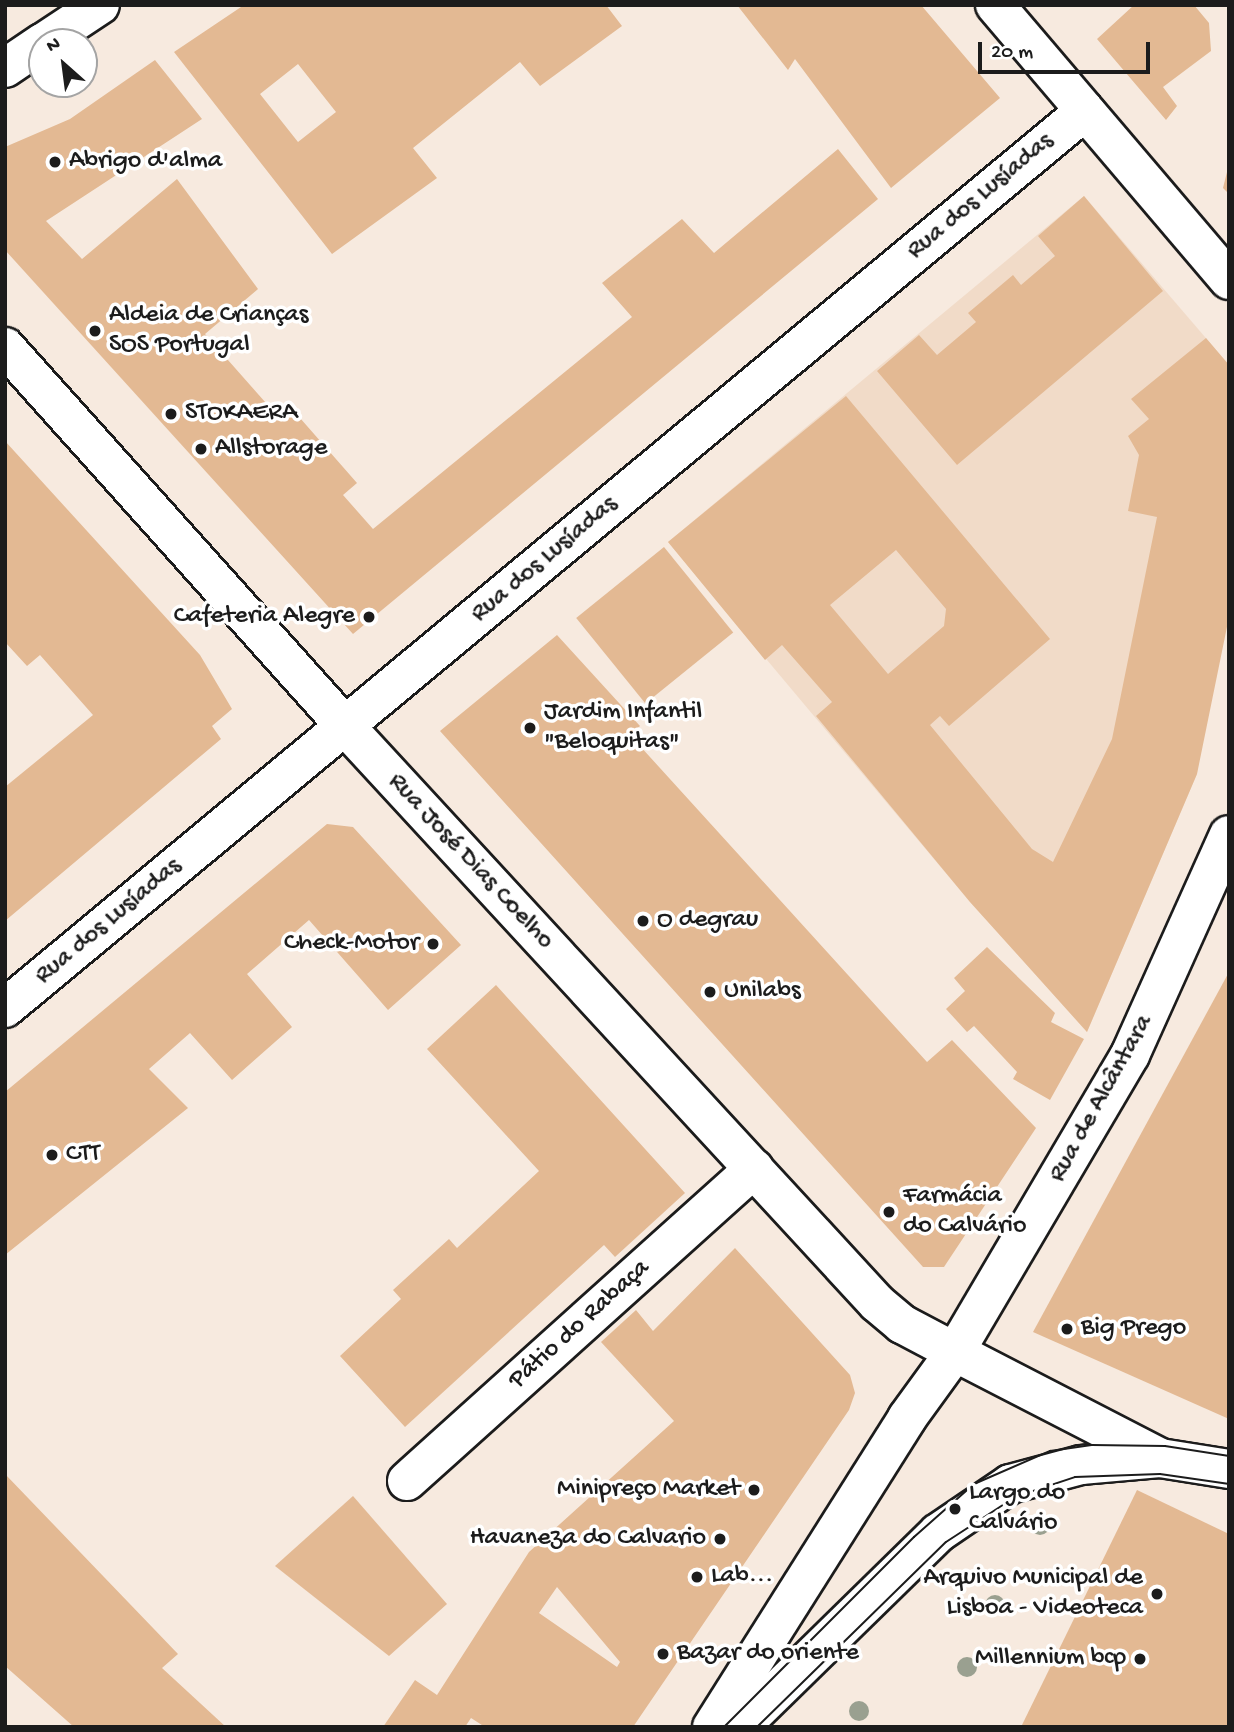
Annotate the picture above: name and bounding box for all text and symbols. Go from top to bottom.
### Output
north arrow [28,28,98,98]
scale bar [982,28,1154,72]
text: N [43,33,65,59]
text: 20 m [991,41,1033,66]
street label: Rua dos Lusíadas [901,127,1061,267]
place label: Abrigo d'alma [69,146,222,178]
marker: Abrigo d'alma [47,154,63,170]
place label: Aldeia de Crianças SOS Portugal [109,300,308,362]
marker: Aldeia de Crianças SOS Portugal [87,323,103,339]
place label: STOKAERA [185,398,298,430]
marker: STOKAERA [163,406,179,422]
place label: Allstorage [215,433,327,465]
marker: Allstorage [193,441,209,457]
street label: Rua dos Lusíadas [465,490,625,630]
place label: Cafeteria Alegre [174,601,355,633]
marker: Cafeteria Alegre [361,609,377,625]
place label: Jardim Infantil "Beloquitas" [544,697,702,758]
marker: Jardim Infantil "Beloquitas" [522,720,538,736]
street label: Rua José Dias Coelho [380,767,560,957]
street label: Rua dos Lusíadas [29,852,189,992]
place label: O degrau [657,905,758,937]
marker: O degrau [635,913,651,929]
place label: Check-Motor [284,928,419,960]
marker: Check-Motor [425,936,441,952]
place label: Unilabs [724,976,800,1008]
marker: Unilabs [702,984,718,1000]
street label: Rua de Alcântara [1043,1010,1161,1188]
place label: CTT [66,1139,100,1171]
marker: CTT [44,1147,60,1163]
place label: Farmácia do Calvário [903,1181,1026,1242]
marker: Farmácia do Calvário [881,1204,897,1220]
street label: Pátio do Rabaça [503,1254,657,1396]
place label: Big Prego [1081,1313,1186,1345]
marker: Big Prego [1059,1321,1075,1337]
place label: Minipreço Market [557,1474,740,1506]
place label: Largo do Calvário [969,1478,1065,1540]
marker: Minipreço Market [746,1482,762,1498]
marker: Largo do Calvário [947,1501,963,1517]
place label: Havaneza do Calvario [470,1523,706,1555]
marker: Havaneza do Calvario [712,1531,728,1547]
place label: Lab... [711,1561,773,1593]
place label: Arquivo Municipal de Lisboa - Videoteca [923,1563,1143,1624]
marker: Lab... [689,1569,705,1585]
marker: Arquivo Municipal de Lisboa - Videoteca [1149,1586,1165,1602]
place label: Bazar do oriente [677,1638,859,1670]
place label: Millennium bcp [975,1643,1126,1675]
marker: Bazar do oriente [655,1646,671,1662]
marker: Millennium bcp [1132,1651,1148,1667]

